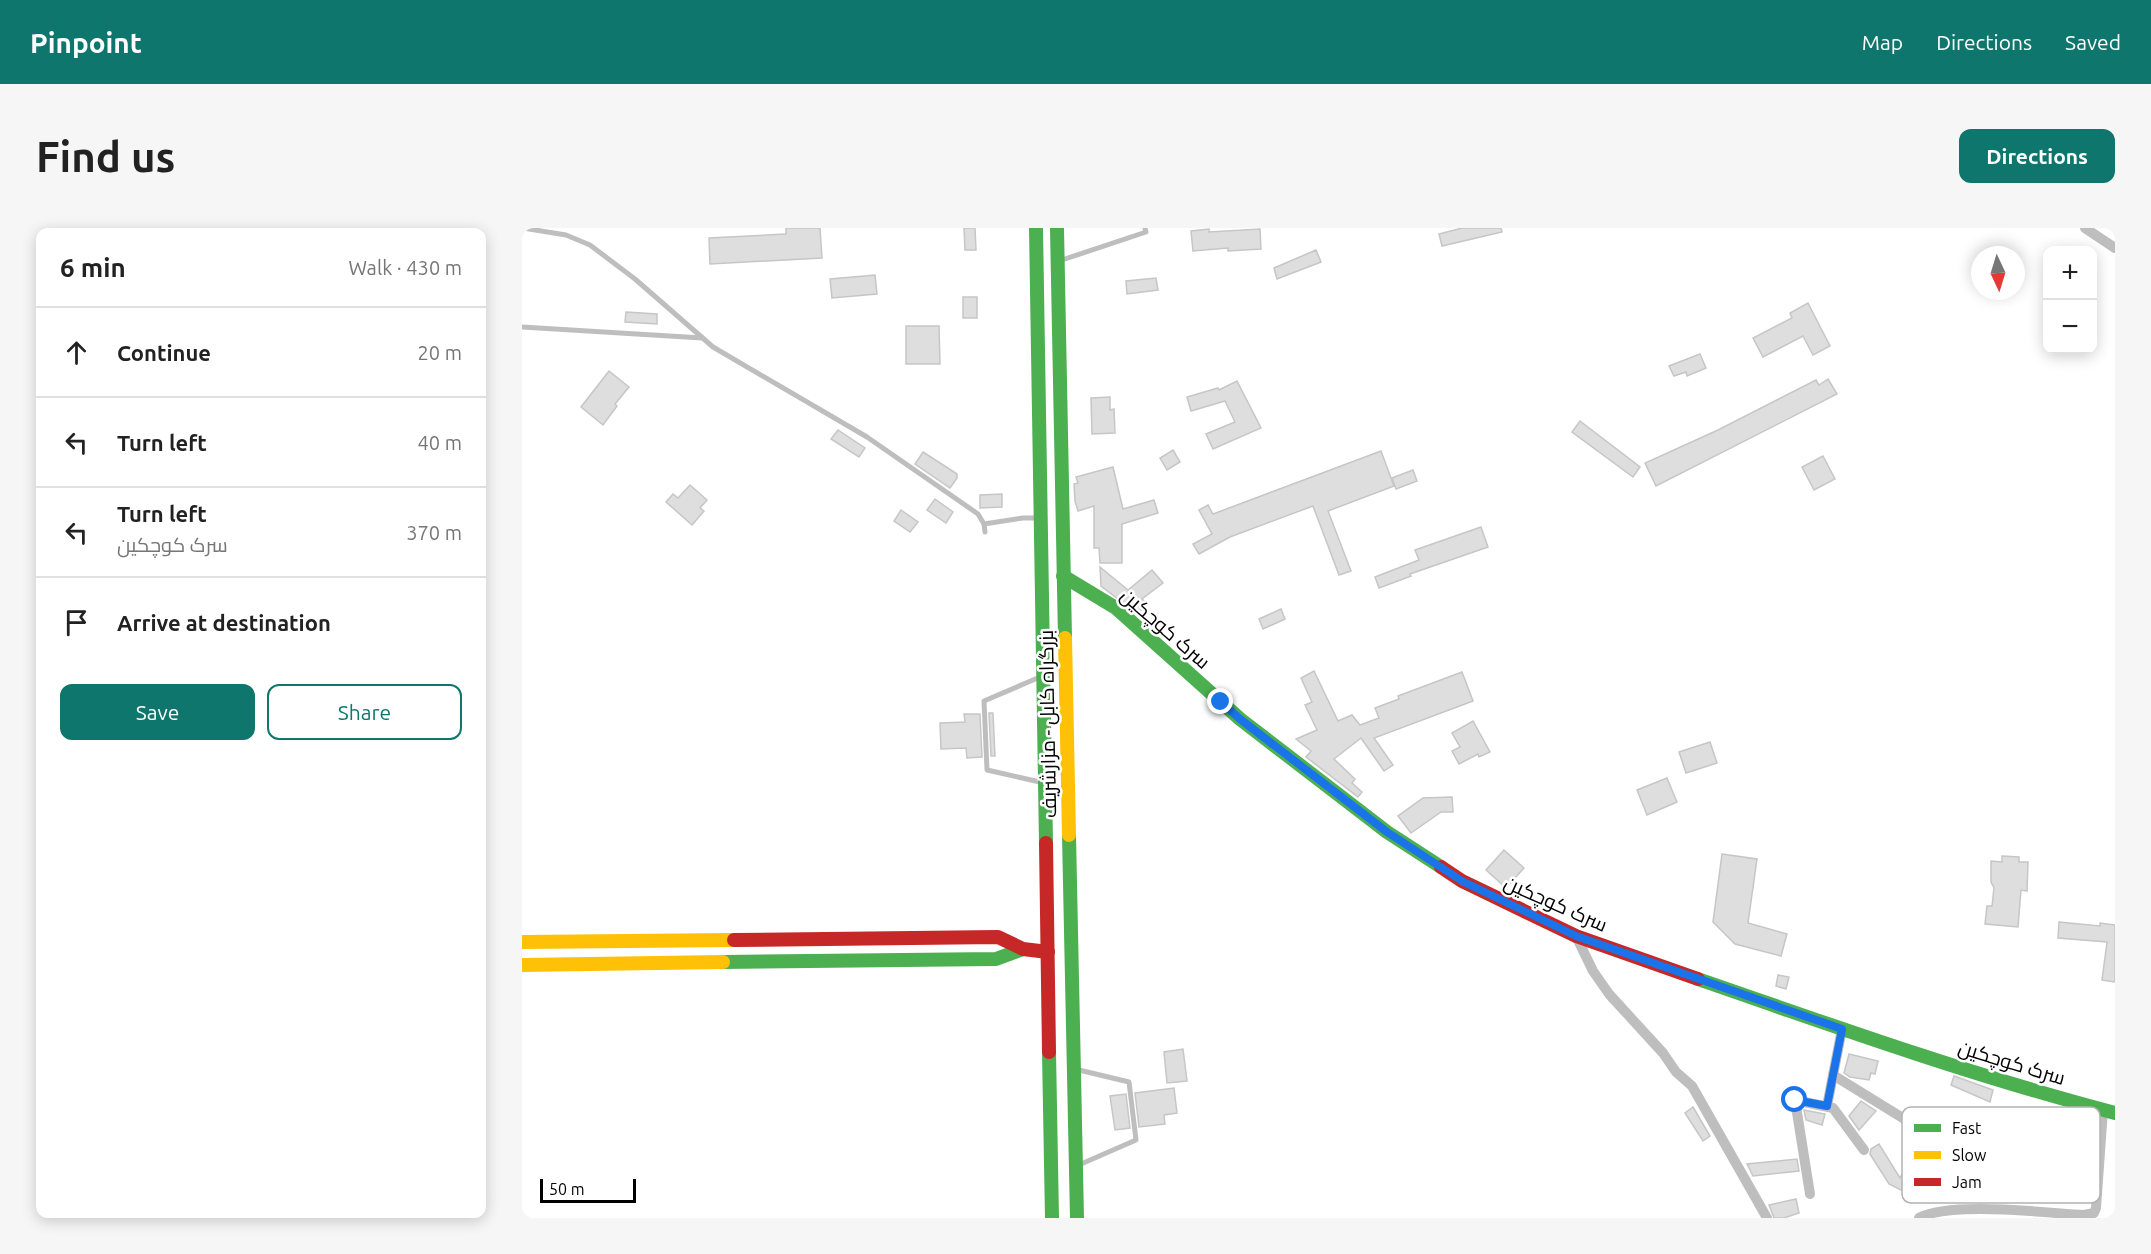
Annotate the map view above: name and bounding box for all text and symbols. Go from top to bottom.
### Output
text: Pinpoint [30,27,142,58]
text: Map [1862,30,1903,54]
text: Directions [1936,30,2032,54]
text: Saved [2065,30,2121,54]
button: Directions [1959,129,2115,183]
text: Find us [36,133,175,180]
north arrow [1971,246,2025,300]
map controls [2043,246,2097,354]
button: + [2043,246,2097,300]
text: 6 min [60,253,126,282]
text: Walk · 430 m [349,256,462,279]
button: − [2043,300,2097,354]
icon: ahead [60,336,93,369]
text: Continue [117,340,211,365]
text: 20 m [418,341,462,364]
icon: left [60,426,93,459]
text: Turn left [117,430,207,455]
text: 40 m [418,431,462,454]
text: Turn left [117,501,207,526]
icon: left [60,516,93,549]
text: 370 m [406,521,462,544]
text: سرک کوچکین [117,533,228,556]
street label: سرک کوچکین [1115,583,1215,674]
icon: arrive [60,606,93,639]
text: Arrive at destination [117,610,331,635]
street label: بزرگراه کابل - مزارشریف [1034,630,1062,818]
button: Save [60,684,255,740]
button: Share [267,684,462,740]
route end [1207,688,1233,714]
street label: سرک کوچکین [1500,870,1611,938]
street label: سرک کوچکین [1955,1035,2068,1091]
route start [1781,1086,1807,1112]
legend [1902,1107,2100,1203]
text: Fast [1952,1119,1982,1137]
text: Slow [1952,1146,1987,1164]
text: Jam [1952,1173,1982,1191]
scale bar [540,1176,636,1204]
text: 50 m [549,1180,585,1198]

